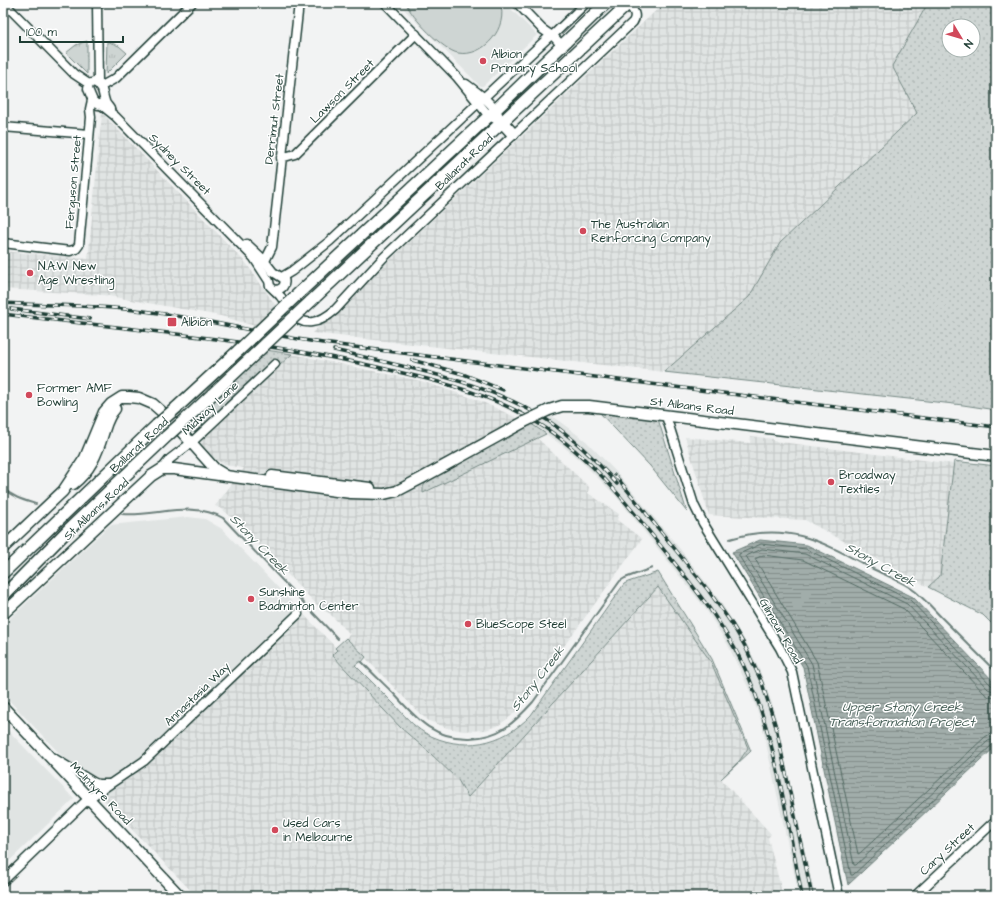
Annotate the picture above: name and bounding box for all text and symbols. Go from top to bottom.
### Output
scale bar [20,18,123,44]
north arrow [941,18,981,58]
text: 100 m [26,24,57,41]
text: N [960,37,977,51]
place label: Albion Primary School [491,46,577,78]
street label: Lawson Street [306,55,378,127]
marker: Albion Primary School [478,56,488,66]
street label: Derrimut Street [260,73,289,165]
street label: Sydney Street [144,130,215,200]
street label: Ballarat Road [432,130,497,194]
street label: Ferguson Street [61,134,87,230]
place label: The Australian Reinforcing Company [591,216,711,248]
marker: The Australian Reinforcing Company [578,226,588,236]
place label: N.A.W New Age Wrestling [38,258,114,290]
marker: N.A.W New Age Wrestling [25,268,35,278]
place label: Albion [181,314,212,331]
marker: Albion [166,316,178,328]
street label: Midway Lane [178,377,244,440]
place label: Former AMF Bowling [37,380,113,412]
marker: Former AMF Bowling [24,390,34,400]
street label: St Albans Road [649,393,735,420]
street label: Ballarat Road [106,414,172,477]
place label: Broadway Textiles [839,467,896,498]
street label: St Albans Road [60,474,133,544]
marker: Broadway Textiles [826,477,836,487]
water label: Stony Creek [225,510,294,580]
water label: Stony Creek [841,538,920,593]
place label: Sunshine Badminton Center [259,584,359,615]
marker: Sunshine Badminton Center [246,594,256,604]
street label: Gilmour Road [755,595,806,667]
place label: BlueScope Steel [476,616,567,633]
marker: BlueScope Steel [463,619,473,629]
water label: Stony Creek [507,641,570,716]
street label: Annastasia Way [161,658,235,731]
water label: Upper Stony Creek Transformation Project [829,698,977,731]
street label: McIntyre Road [65,758,135,830]
place label: Used Cars in Melbourne [283,815,353,846]
street label: Cary Street [916,819,979,880]
marker: Used Cars in Melbourne [270,825,280,835]

